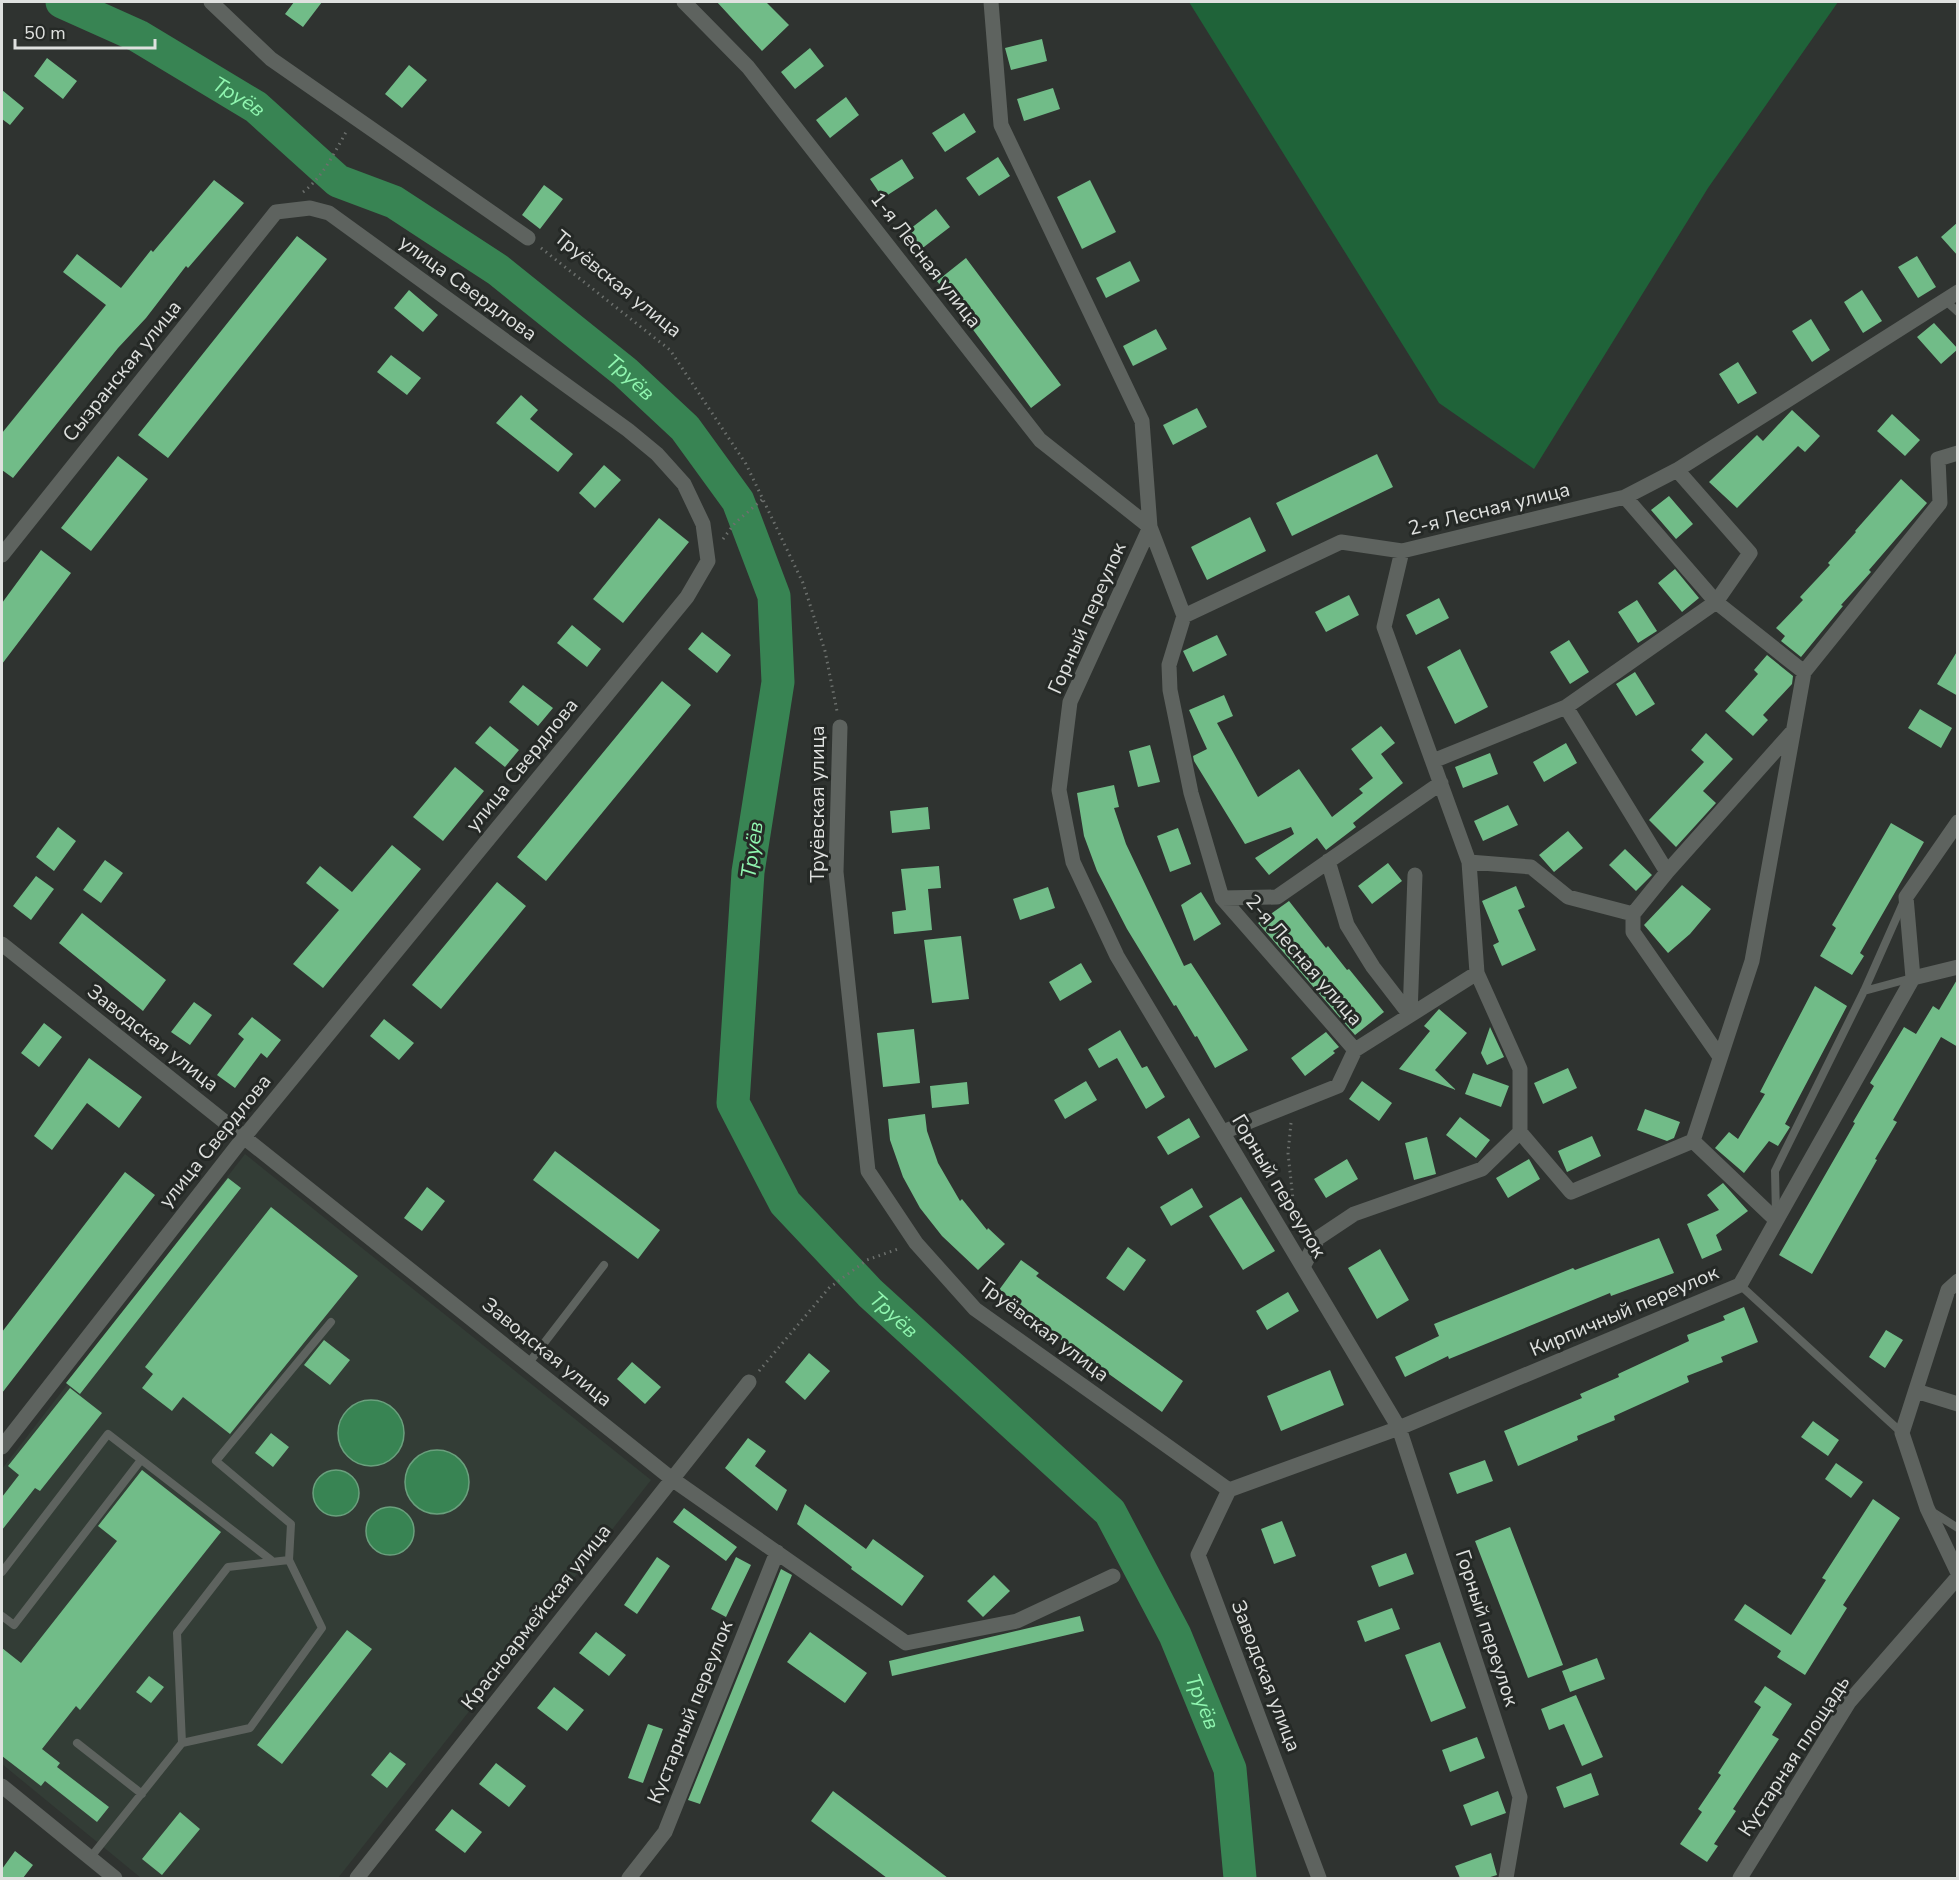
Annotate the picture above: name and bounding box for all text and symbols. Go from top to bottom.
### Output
scale bar [15,12,154,50]
text: 50 m [24,21,66,45]
water label: Труёв [207,70,272,123]
street label: 1-я Лесная улица [864,186,988,334]
street label: Труёвская улица [549,224,687,344]
street label: улица Свердлова [394,229,542,347]
street label: Сызранская улица [56,295,188,447]
water label: Труёв [600,348,661,407]
street label: 2-я Лесная улица [1405,476,1573,542]
street label: Горный переулок [1042,538,1133,698]
street label: улица Свердлова [460,693,584,837]
street label: Труёвская улица [804,726,831,882]
water label: Труёв [734,820,770,880]
street label: 2-я Лесная улица [1239,889,1369,1031]
street label: Заводская улица [82,978,224,1098]
street label: улица Свердлова [153,1069,277,1213]
street label: Горный переулок [1225,1109,1333,1263]
street label: Кирпичный переулок [1526,1259,1723,1363]
street label: Труёвская улица [973,1272,1115,1388]
water label: Труёв [863,1285,924,1344]
street label: Заводская улица [476,1291,618,1413]
street label: Красноармейская улица [455,1519,617,1715]
street label: Горный переулок [1449,1546,1525,1710]
street label: Заводская улица [1225,1596,1307,1756]
street label: Кустарный переулок [641,1616,739,1808]
water label: Труёв [1179,1670,1226,1734]
street label: Кустарная площадь [1732,1670,1856,1842]

